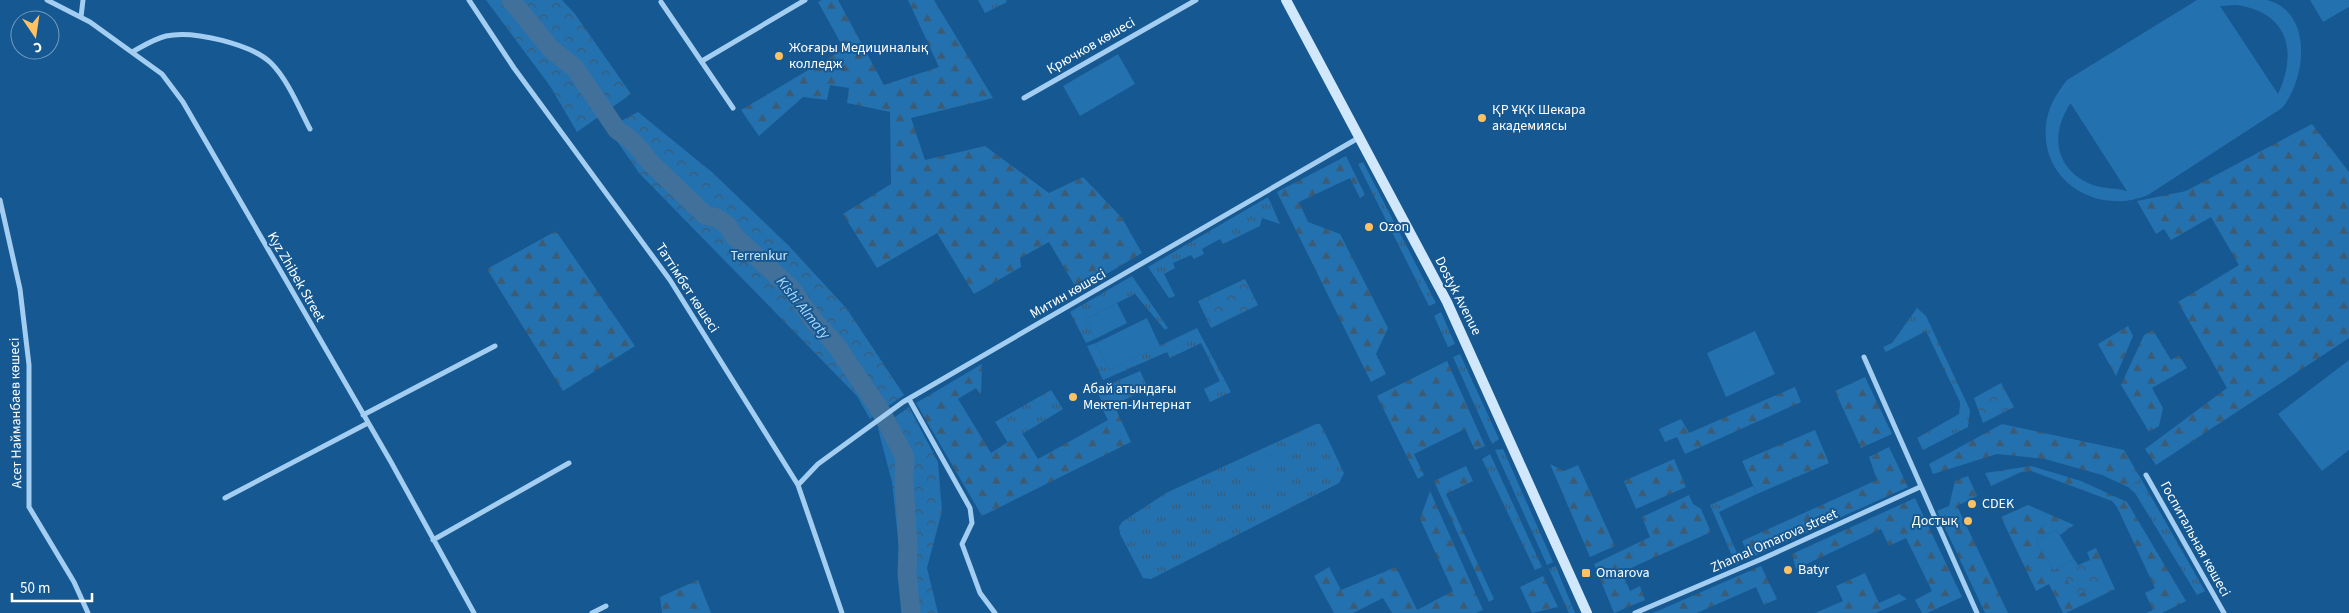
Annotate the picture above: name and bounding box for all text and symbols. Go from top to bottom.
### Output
north arrow [10,10,60,60]
street label: Крючков көшесі [1043,13,1139,79]
text: С [31,36,44,57]
place label: Жоғары Медициналық колледж [789,38,929,74]
marker: Жоғары Медициналық колледж [773,50,785,62]
place label: ҚР ҰҚК Шекара академиясы [1492,100,1586,136]
marker: ҚР ҰҚК Шекара академиясы [1476,112,1488,124]
place label: Ozon [1379,217,1409,237]
marker: Ozon [1363,221,1375,233]
street label: Kyz Zhibek Street [262,228,330,326]
street label: Таттімбет көшесі [650,239,724,337]
park label: Terrenkur [731,246,788,266]
street label: Dostyk Avenue [1430,253,1486,339]
street label: Митин көшесі [1026,264,1110,324]
water label: Kіshі Almaty [771,272,836,345]
street label: Асет Найманбаев көшесі [5,338,27,488]
place label: Абай атындағы Мектеп-Интернат [1083,379,1192,415]
marker: Абай атындағы Мектеп-Интернат [1067,391,1079,403]
street label: Госпитальная көшесі [2155,478,2235,600]
place label: CDEK [1982,494,2015,514]
marker: CDEK [1966,498,1978,510]
street label: Zhamal Omarova street [1707,504,1841,578]
place label: Достық [1912,511,1958,531]
marker: Достық [1962,515,1974,527]
place label: Batyr [1798,560,1829,580]
place label: Omarova [1596,563,1650,583]
marker: Batyr [1782,564,1794,576]
marker: Omarova [1580,567,1592,579]
scale bar [12,570,92,602]
text: 50 m [20,578,50,599]

